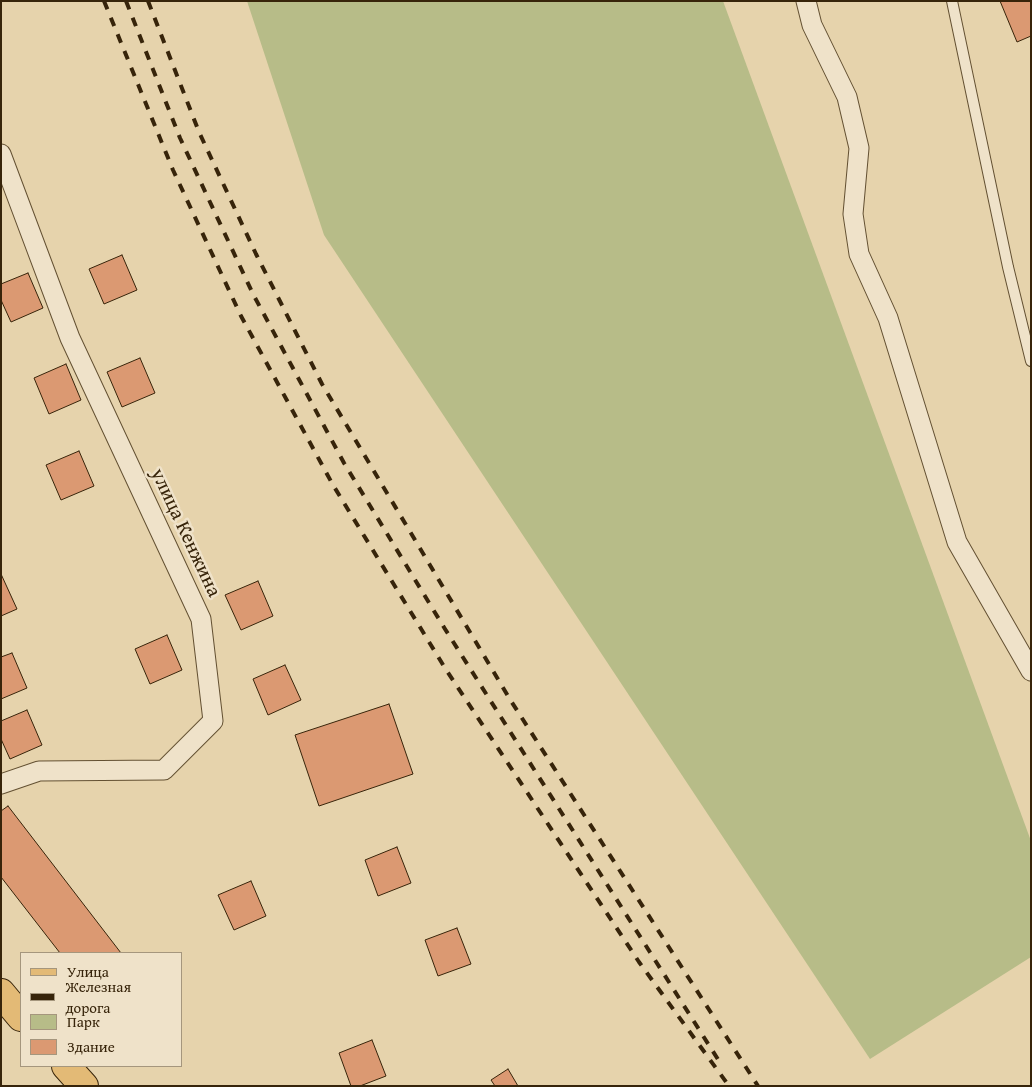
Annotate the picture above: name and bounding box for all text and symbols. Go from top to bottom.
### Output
street label: улица Кенжина [145,465,225,601]
legend [20,952,182,1067]
text: Улица [67,961,109,982]
text: Железная дорога [65,976,131,1018]
text: Парк [67,1011,100,1032]
text: Здание [67,1036,115,1057]

